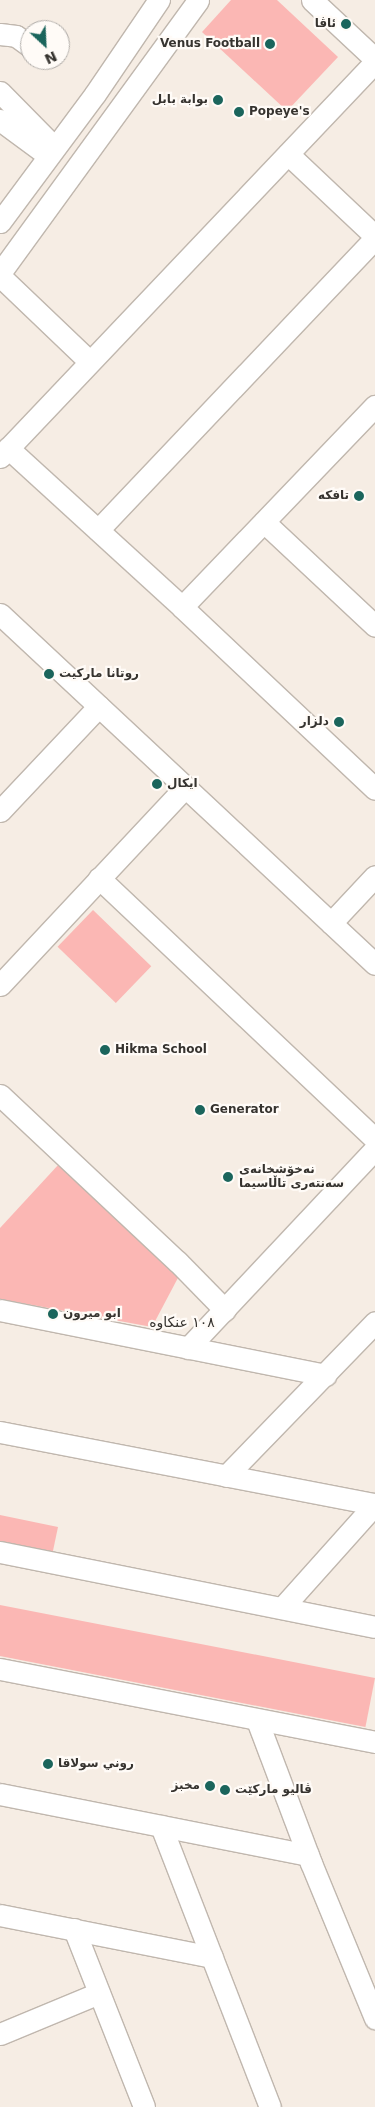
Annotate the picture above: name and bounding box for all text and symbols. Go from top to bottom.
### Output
place label: ئاڤا [315,17,336,31]
marker: ئاڤا [340,18,352,30]
north arrow [20,20,70,70]
place label: Venus Football [160,37,260,51]
marker: Venus Football [264,38,276,50]
text: N [42,48,60,67]
place label: بوابة بابل [152,93,208,107]
marker: بوابة بابل [212,94,224,106]
place label: Popeye's [249,105,310,119]
marker: Popeye's [233,106,245,118]
place label: تافكه [318,489,349,503]
marker: تافكه [353,490,365,502]
place label: روتانا ماركيت [59,667,139,681]
marker: روتانا ماركيت [43,668,55,680]
place label: دلزار [300,715,329,729]
marker: دلزار [333,716,345,728]
place label: ايكال [167,777,198,791]
marker: ايكال [151,778,163,790]
place label: Hikma School [115,1043,207,1057]
marker: Hikma School [99,1044,111,1056]
place label: Generator [210,1103,279,1117]
marker: Generator [194,1104,206,1116]
place label: نەخۆشخانەی سەنتەری تاڵاسیما [239,1163,344,1191]
marker: نەخۆشخانەی سەنتەری تاڵاسیما [221,1170,235,1184]
place label: ابو ميرون [63,1307,121,1321]
marker: ابو ميرون [47,1308,59,1320]
district label: ١٠٨ عنکاوە [149,1314,215,1330]
place label: روني سولاقا [58,1757,134,1771]
marker: روني سولاقا [42,1758,54,1770]
place label: مخبز [172,1779,200,1793]
marker: مخبز [204,1780,216,1792]
place label: ڤالیو مارکێت [235,1783,312,1797]
marker: ڤالیو مارکێت [219,1784,231,1796]

